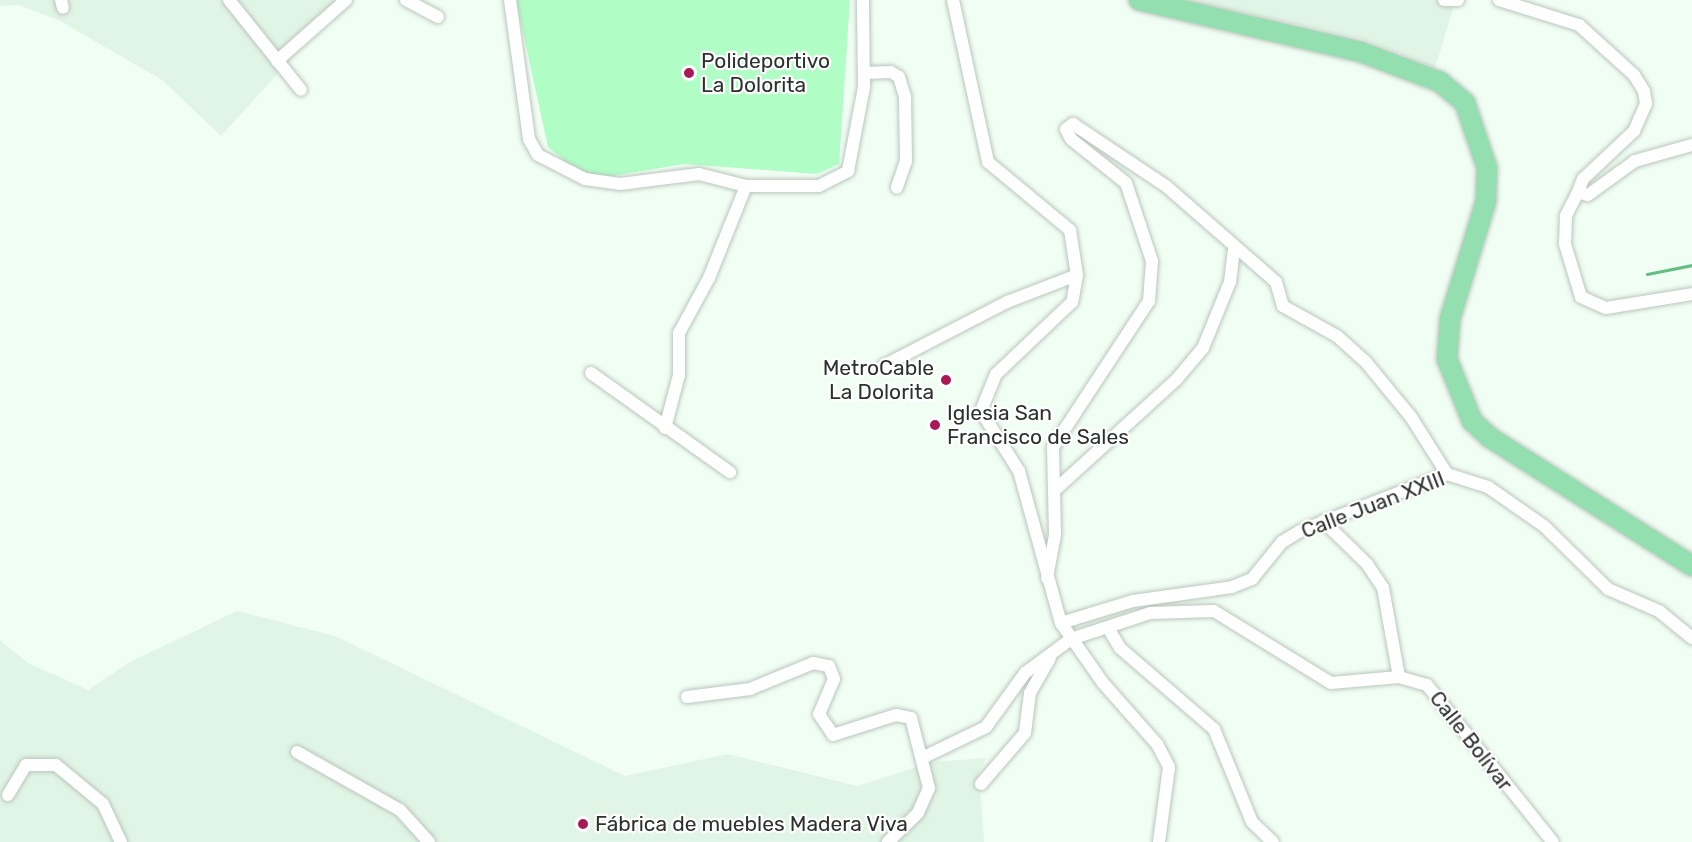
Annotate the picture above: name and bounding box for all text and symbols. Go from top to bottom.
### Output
place label: Polideportivo La Dolorita [701,48,830,98]
marker: Polideportivo La Dolorita [682,66,696,80]
place label: MetroCable La Dolorita [823,355,934,405]
marker: MetroCable La Dolorita [939,373,953,387]
place label: Iglesia San Francisco de Sales [947,400,1129,450]
marker: Iglesia San Francisco de Sales [928,418,942,432]
street label: Calle Juan XXIII [1298,466,1448,544]
street label: Calle Bolívar [1424,686,1518,796]
place label: Fábrica de muebles Madera Viva [595,811,908,837]
marker: Fábrica de muebles Madera Viva [576,817,590,831]

